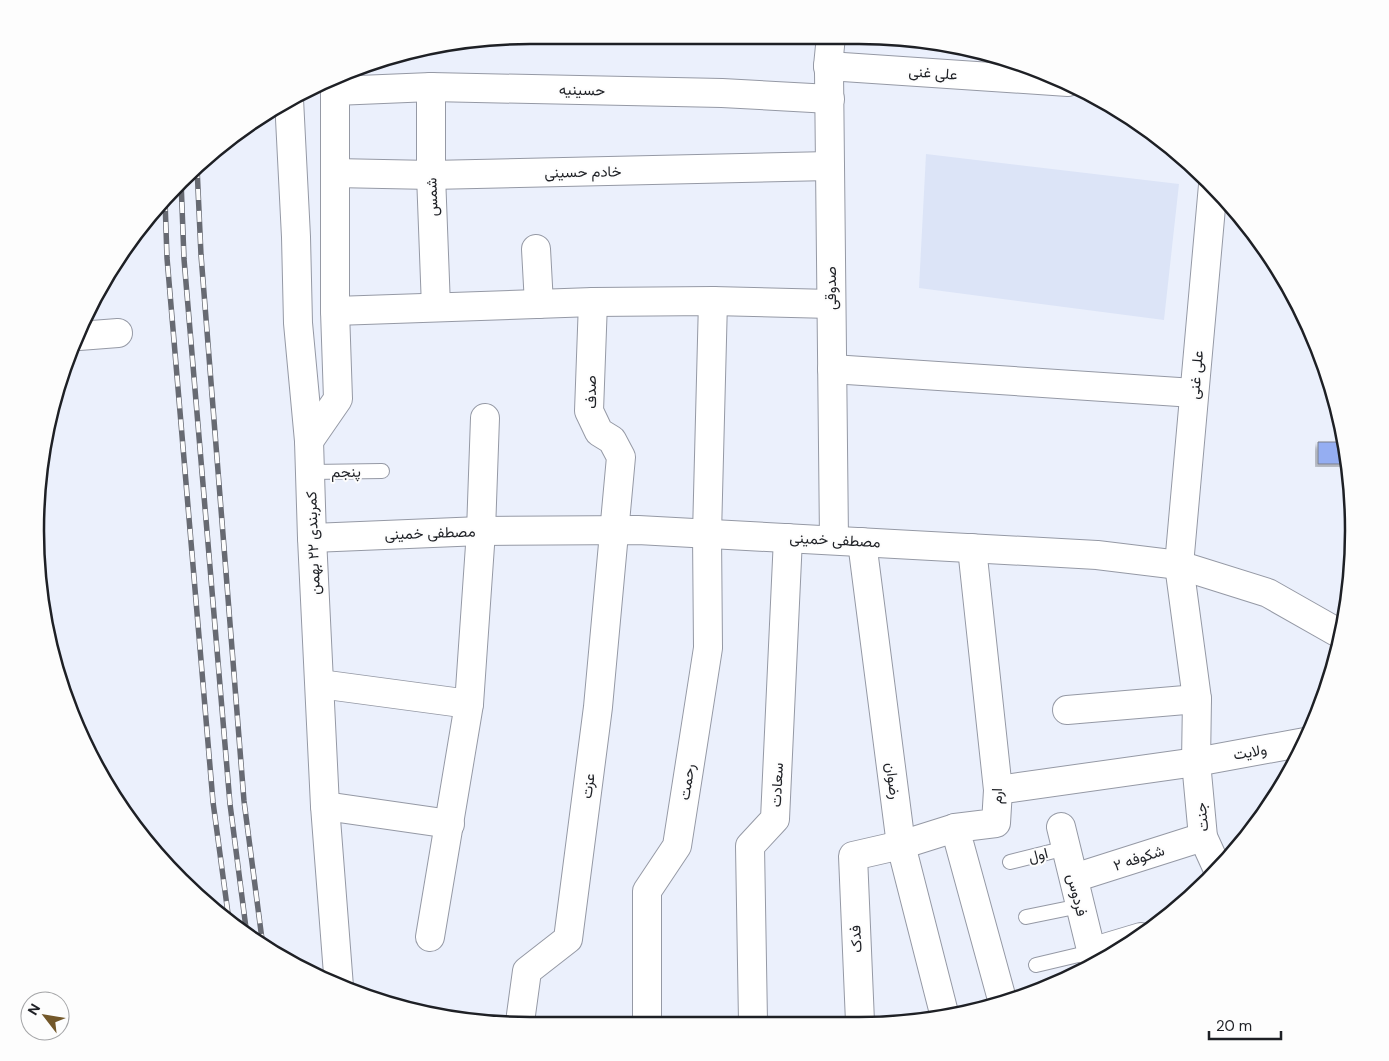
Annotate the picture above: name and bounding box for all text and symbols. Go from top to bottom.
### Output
street label: علی غنی [908,61,958,85]
street label: حسینیه [559,80,605,100]
street label: خادم حسینی [544,161,622,183]
street label: شمس [421,177,443,217]
street label: صدوقی [821,266,841,310]
street label: علی غنی [1184,350,1208,400]
street label: صدف [581,375,601,409]
street label: پنجم [331,462,361,482]
street label: کمربندی ۲۲ بهمن [301,490,325,595]
street label: مصطفی خمینی [384,521,476,545]
street label: مصطفی خمینی [789,528,881,552]
street label: ولایت [1232,739,1268,765]
street label: رحمت [674,762,700,802]
street label: سعادت [766,762,788,808]
street label: رضوان [881,762,905,800]
street label: عزت [576,772,600,800]
street label: ارم [987,788,1007,804]
street label: جنت [1191,802,1213,832]
street label: شکوفه ۲ [1111,840,1167,876]
street label: اول [1026,843,1050,867]
street label: فردوس [1062,872,1092,918]
street label: فدک [845,924,867,953]
north arrow [20,991,70,1041]
text: N [24,1000,44,1018]
scale bar [1209,1008,1282,1040]
text: 20 m [1216,1016,1252,1036]

